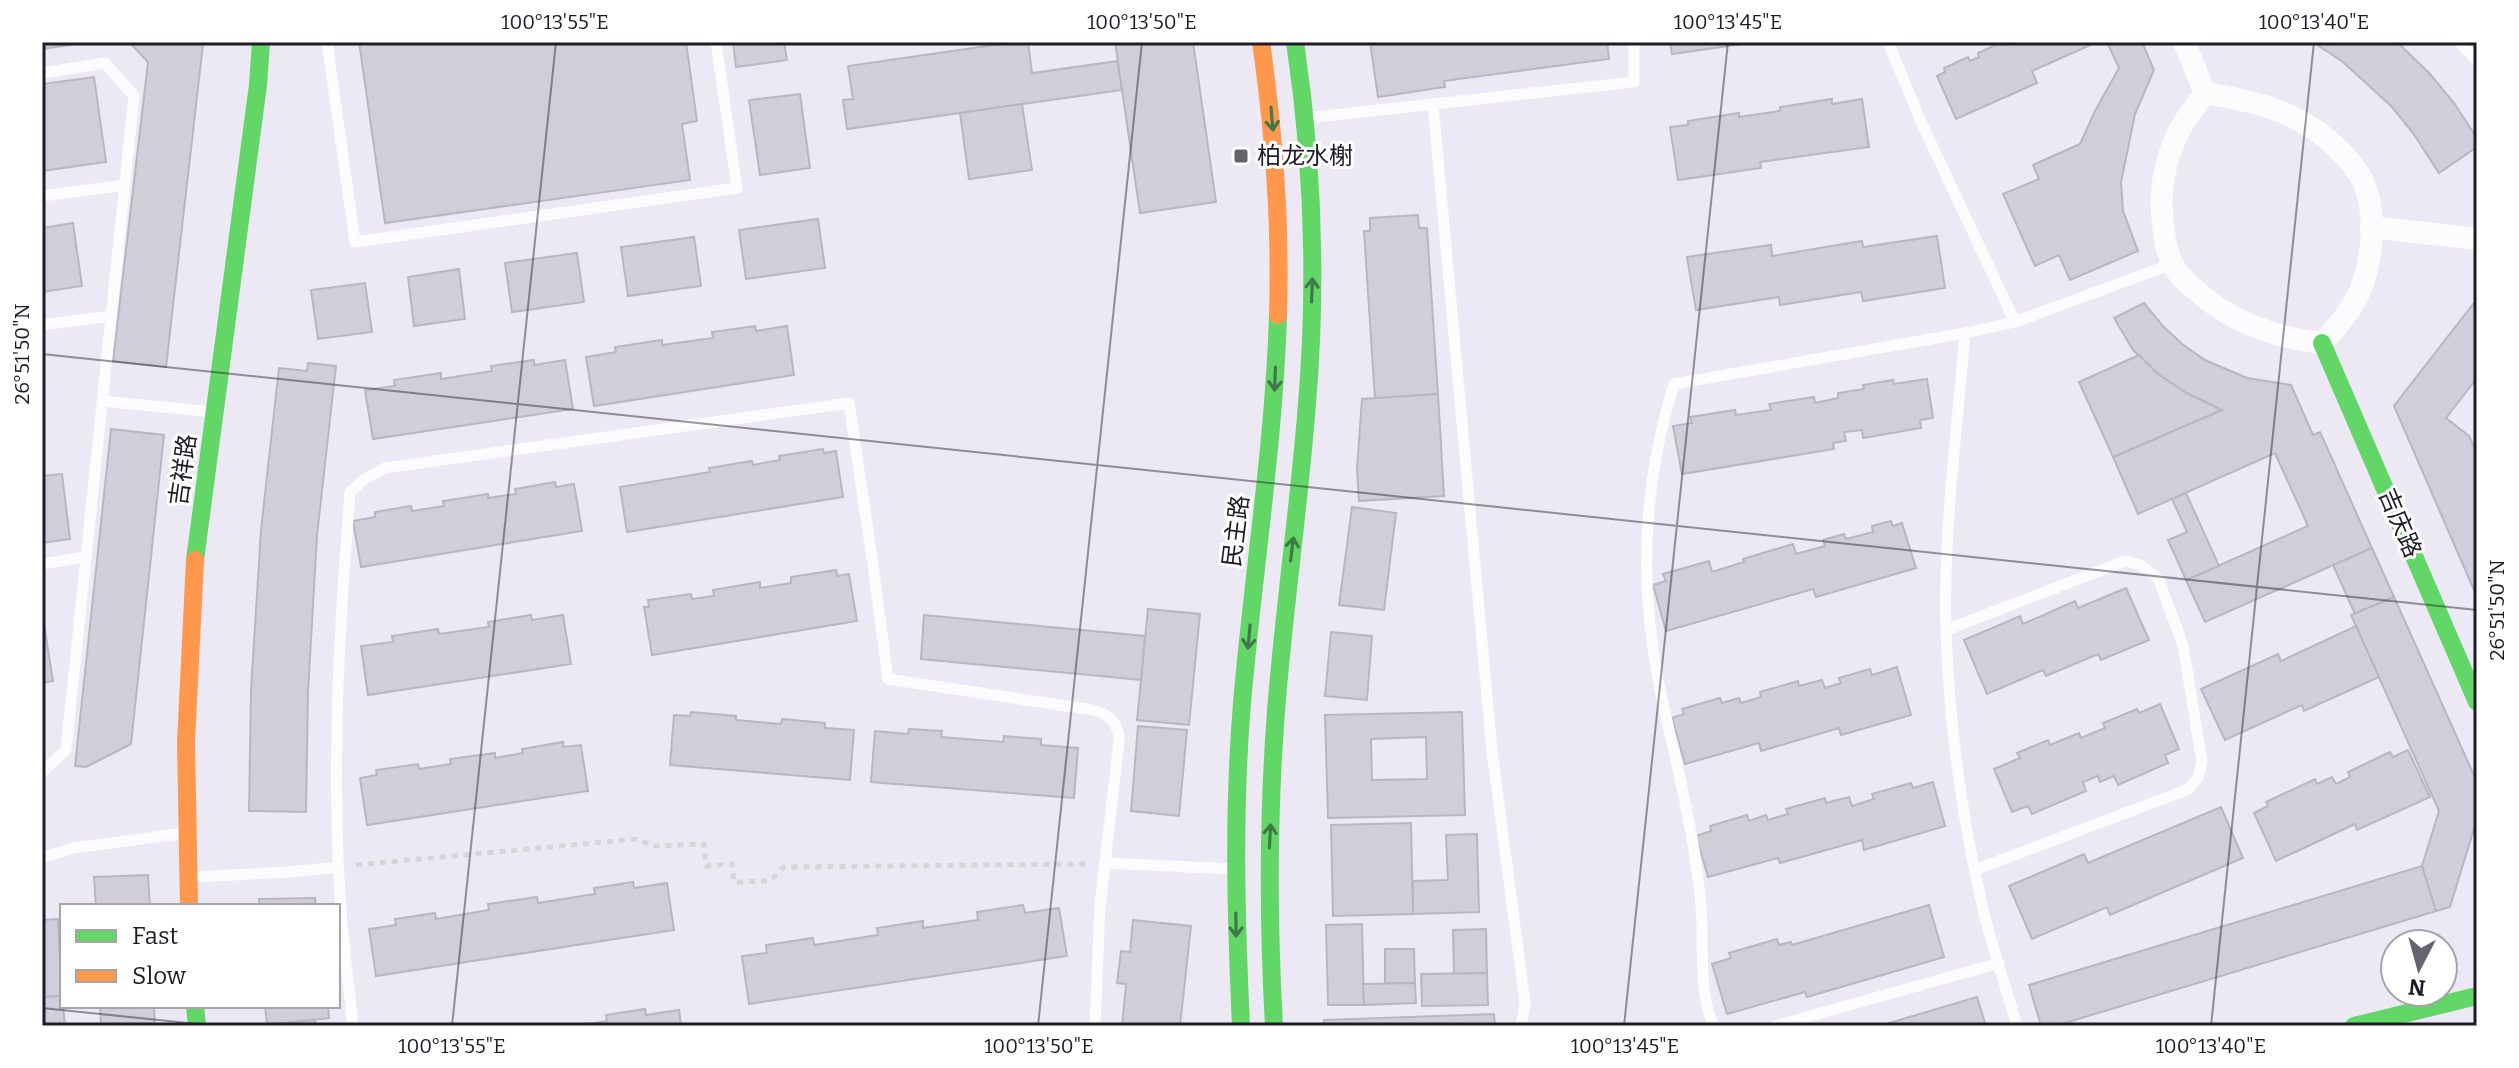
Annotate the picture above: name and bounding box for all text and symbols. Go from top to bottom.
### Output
text: 100°13'55"E [501,10,609,34]
text: 100°13'50"E [1087,10,1197,34]
text: 100°13'45"E [1674,10,1782,34]
text: 100°13'40"E [2259,10,2369,34]
one-way arrow [1264,105,1279,132]
place label: 柏龙水榭 [1257,142,1353,170]
marker: 柏龙水榭 [1232,147,1250,165]
one-way arrow [1305,277,1320,304]
text: 26°51'50"N [10,303,34,405]
one-way arrow [1267,365,1282,392]
street label: 吉祥路 [164,432,202,508]
street label: 吉庆路 [2373,484,2427,562]
street label: 民主路 [1218,494,1254,568]
one-way arrow [1284,536,1299,563]
text: 26°51'50"N [2485,559,2509,661]
one-way arrow [1241,623,1256,650]
one-way arrow [1262,823,1277,850]
legend [60,904,340,1008]
one-way arrow [1228,911,1243,938]
text: Fast [132,922,178,950]
north arrow [2379,928,2459,1008]
text: Slow [132,962,187,990]
text: N [2407,973,2427,1002]
text: 100°13'55"E [398,1034,506,1058]
text: 100°13'50"E [984,1034,1094,1058]
text: 100°13'45"E [1571,1034,1679,1058]
text: 100°13'40"E [2156,1034,2266,1058]

